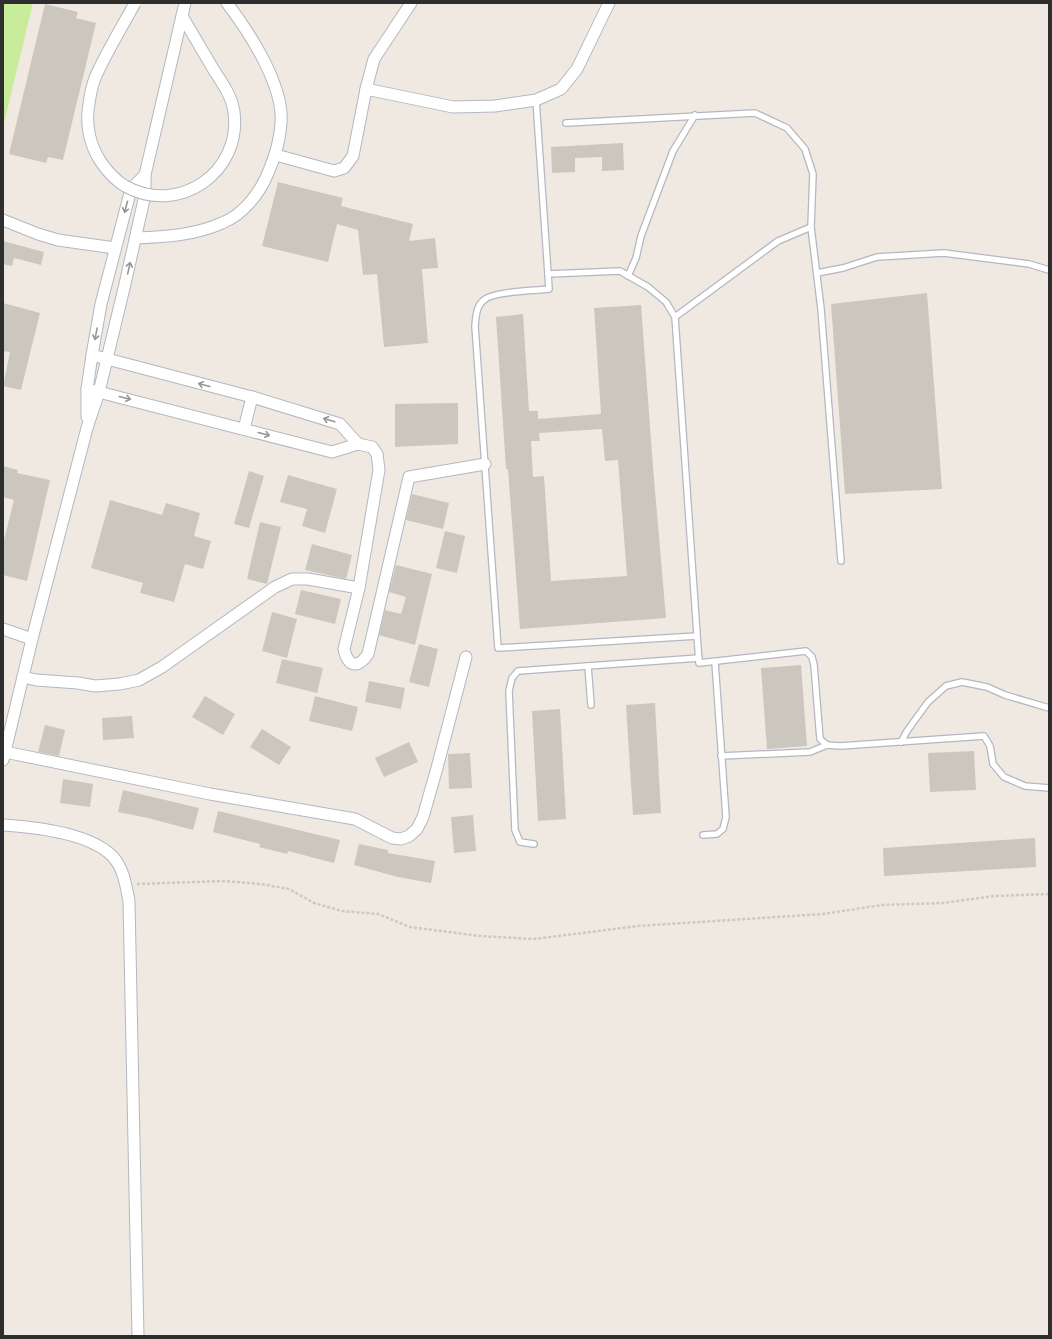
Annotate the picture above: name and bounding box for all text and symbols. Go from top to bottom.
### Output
one-way arrow [122,201,129,214]
one-way arrow [126,262,133,275]
one-way arrow [91,327,99,340]
one-way arrow [198,380,211,388]
one-way arrow [118,395,131,403]
one-way arrow [323,416,336,423]
one-way arrow [257,431,270,438]

